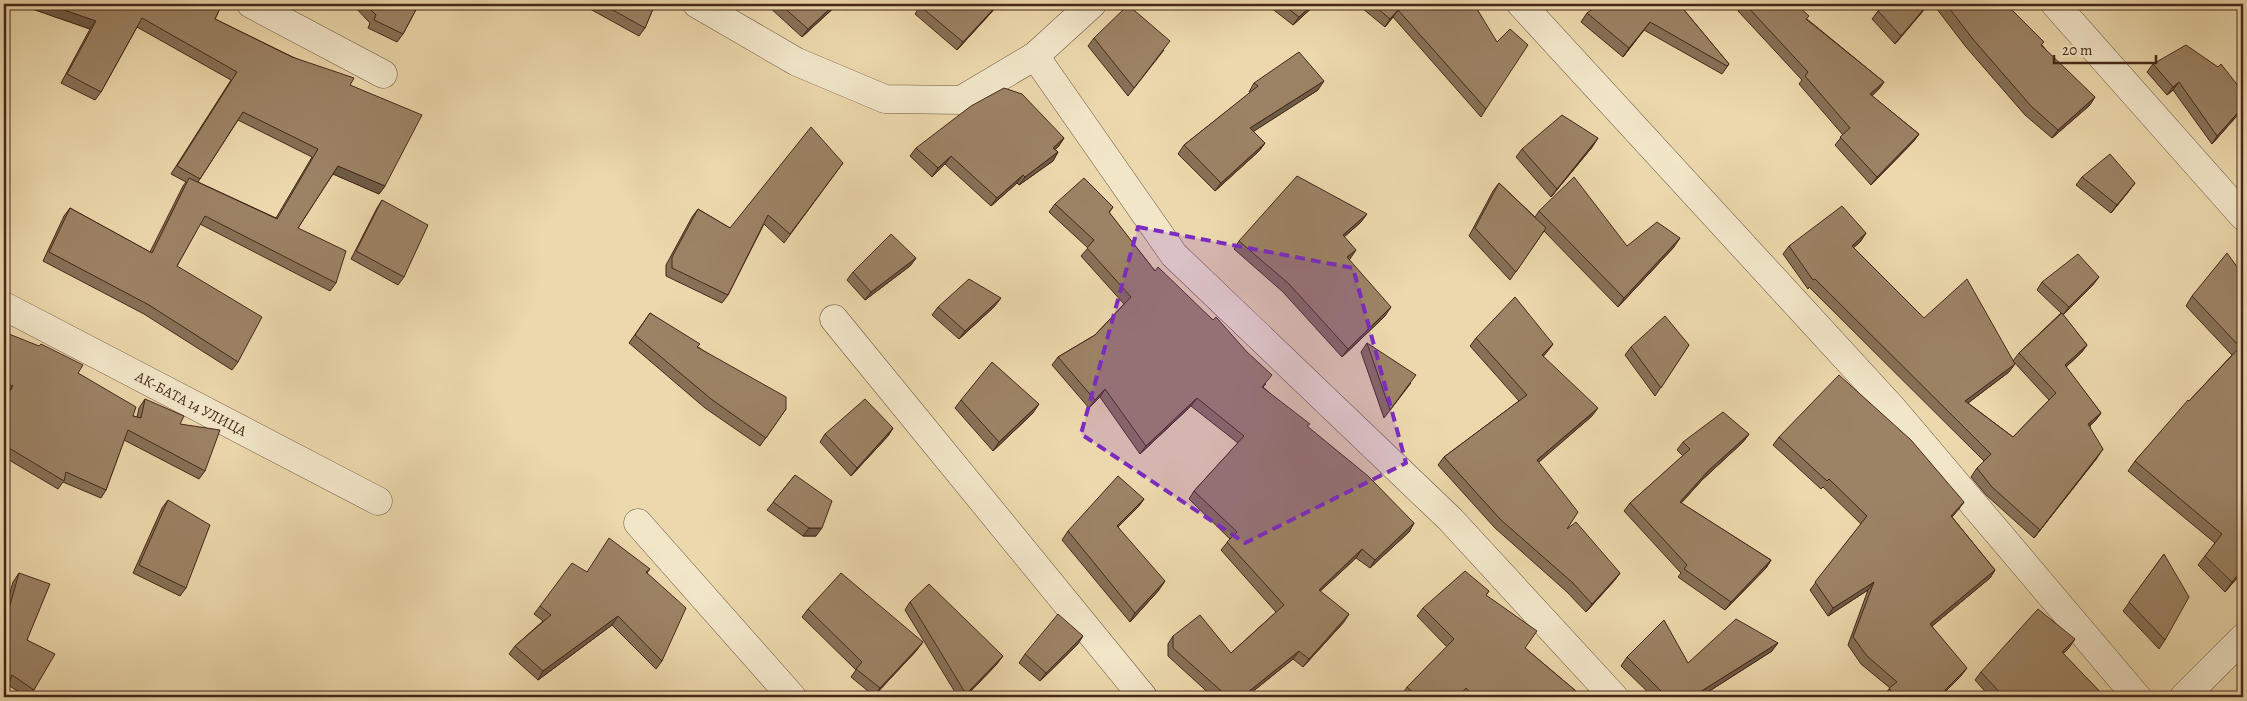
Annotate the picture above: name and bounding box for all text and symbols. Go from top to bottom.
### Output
scale bar [2054,32,2157,64]
text: 20 m [2062,40,2093,60]
street label: АК-БАТА 14 УЛИЦА [131,366,251,441]

